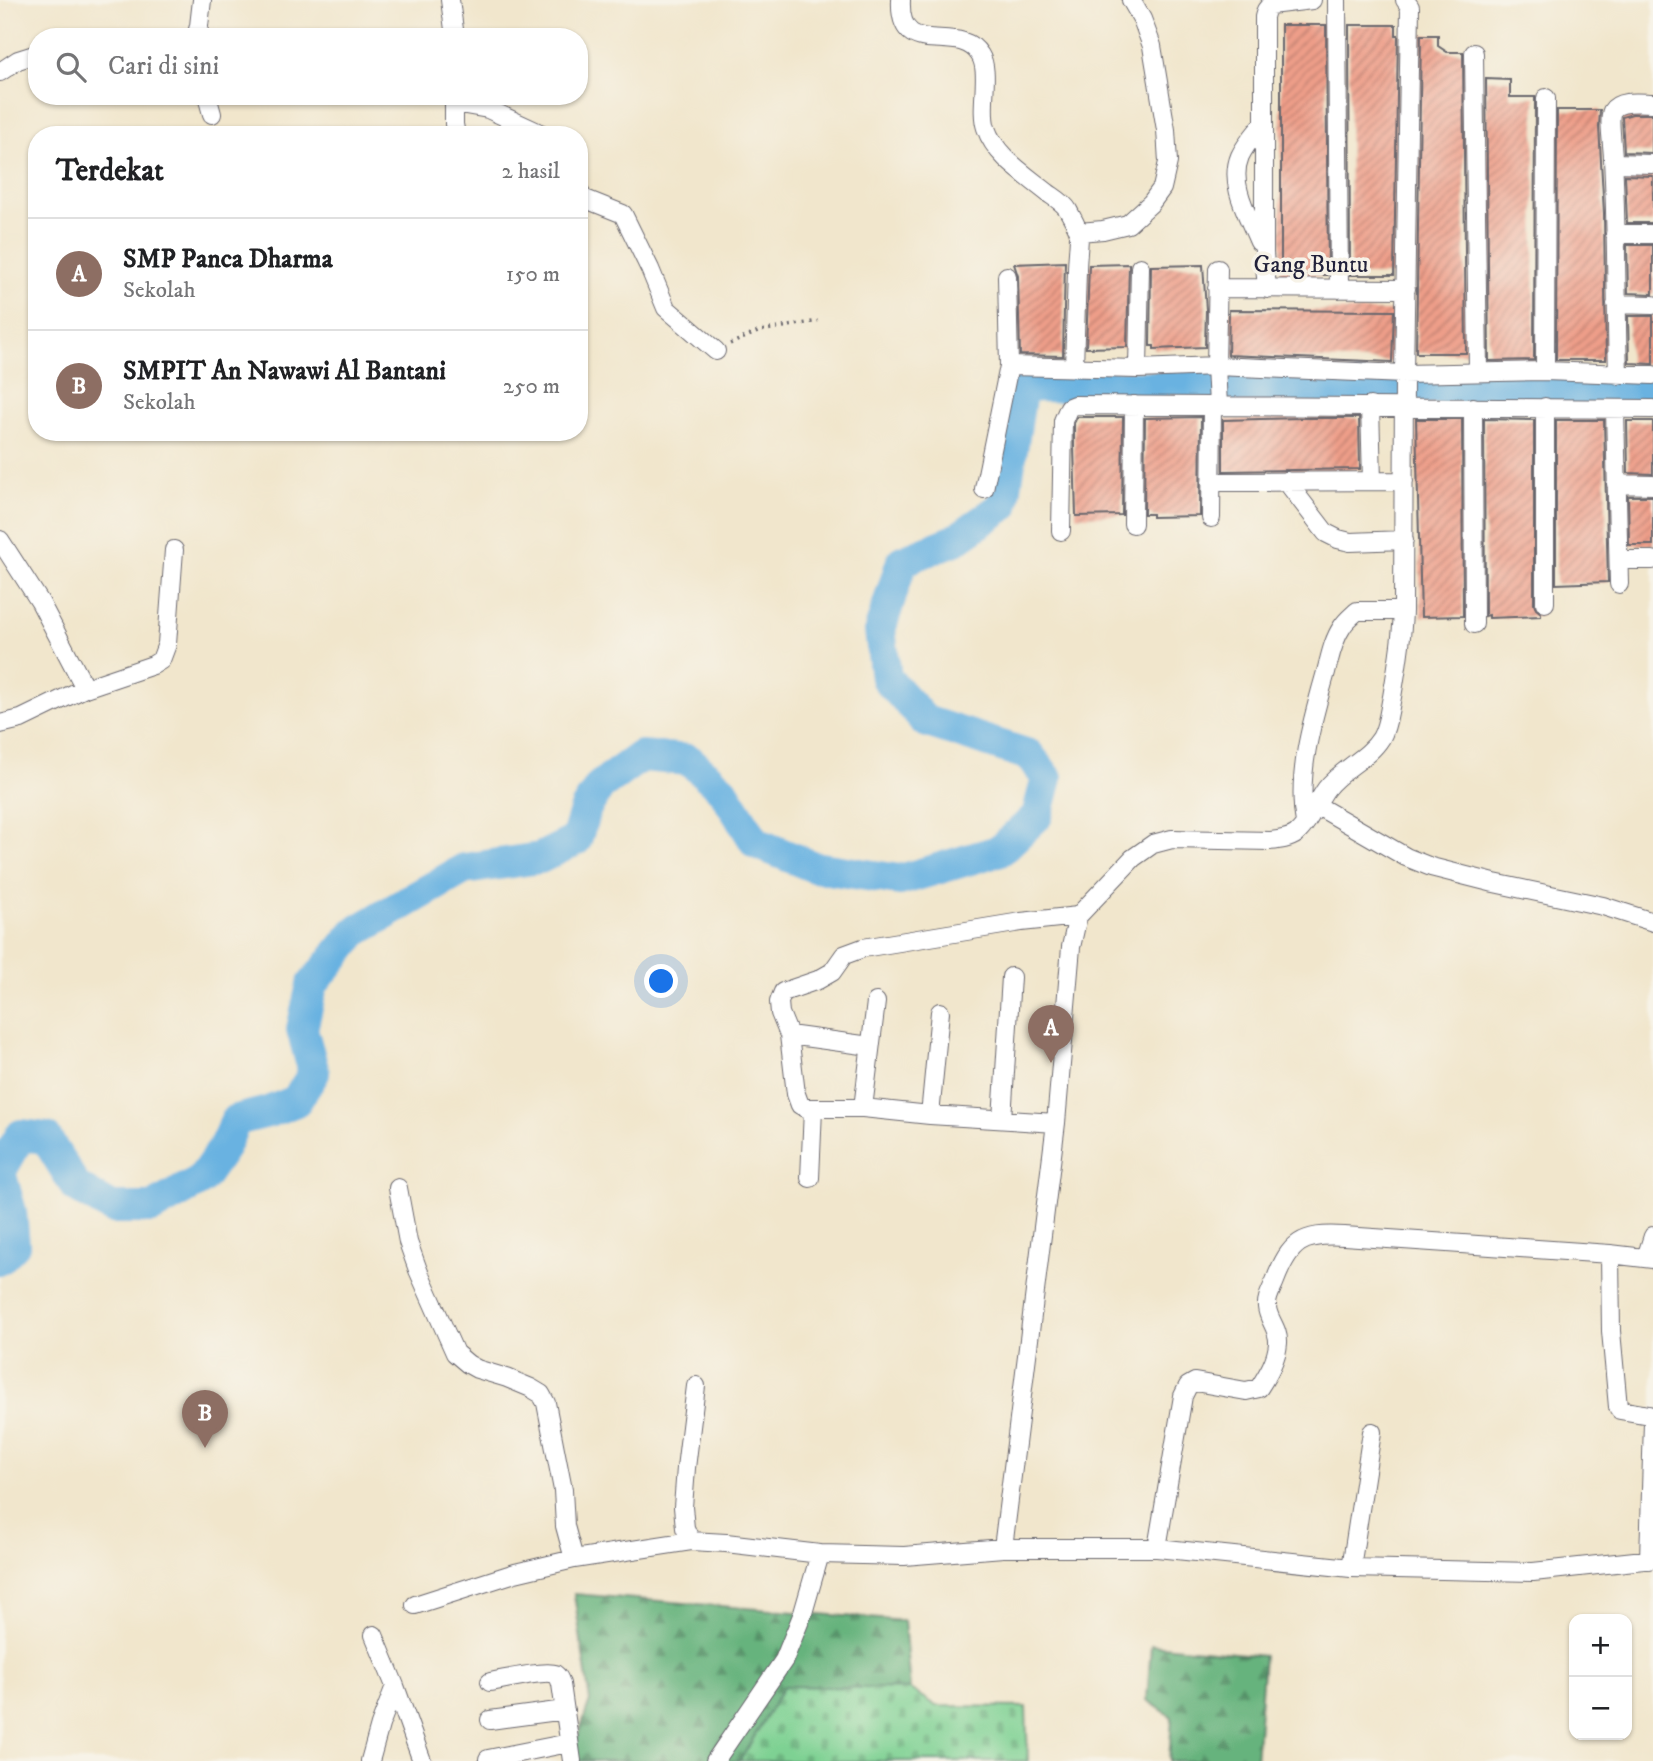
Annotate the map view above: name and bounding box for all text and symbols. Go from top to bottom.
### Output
search box [28,28,588,105]
icon: search [52,48,90,86]
text: Cari di sini [108,50,219,83]
text: Terdekat [56,153,164,190]
text: 2 hasil [501,157,560,186]
text: SMP Panca Dharma [123,243,333,276]
street label: Gang Buntu [1254,250,1368,280]
text: A [72,260,86,289]
text: 150 m [506,260,560,289]
text: Sekolah [123,276,196,305]
text: SMPIT An Nawawi Al Bantani [123,355,446,388]
text: B [72,372,86,401]
text: 250 m [503,372,560,401]
text: Sekolah [123,388,196,417]
your location [644,964,678,998]
pin: A [1028,1005,1074,1063]
pin: B [182,1390,228,1448]
map controls [1569,1614,1632,1740]
button: + [1569,1614,1632,1677]
button: − [1569,1677,1632,1740]

